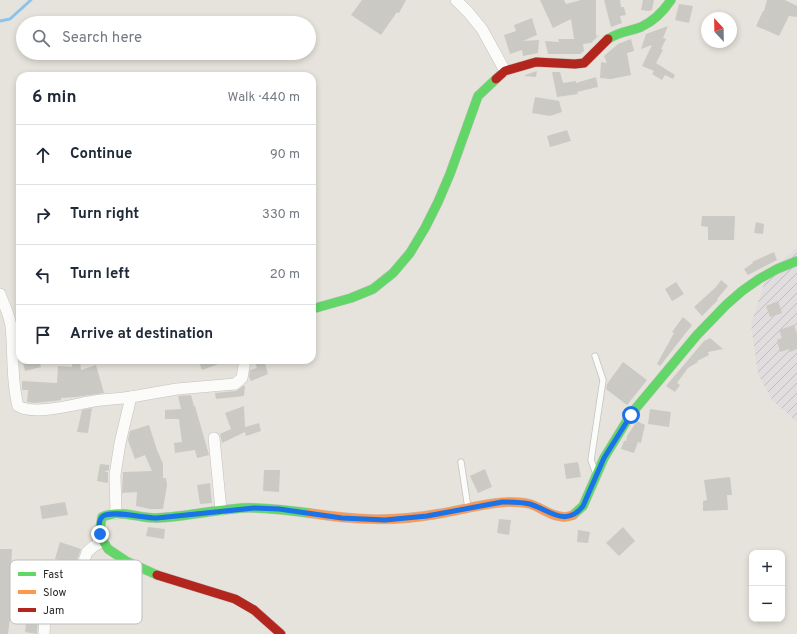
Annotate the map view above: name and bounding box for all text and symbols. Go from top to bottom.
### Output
north arrow [701,12,737,48]
search box [16,16,316,60]
icon: search [30,27,52,49]
text: Search here [62,29,142,48]
text: 6 min [32,87,76,109]
text: Walk · 440 m [228,90,300,106]
icon: ahead [32,144,54,166]
text: Continue [70,145,132,164]
text: 90 m [270,147,300,163]
icon: right [32,204,54,226]
text: Turn right [70,205,139,224]
text: 330 m [262,207,300,223]
icon: left [32,264,54,286]
text: Turn left [70,265,130,284]
text: 20 m [270,267,300,283]
icon: arrive [32,324,54,346]
text: Arrive at destination [70,325,213,344]
route start [622,406,640,424]
route end [91,525,109,543]
map controls [749,550,785,622]
button: + [749,550,785,586]
legend [10,560,142,624]
text: Fast [43,568,63,582]
text: Slow [43,586,66,600]
button: − [749,586,785,622]
text: Jam [43,604,64,618]

